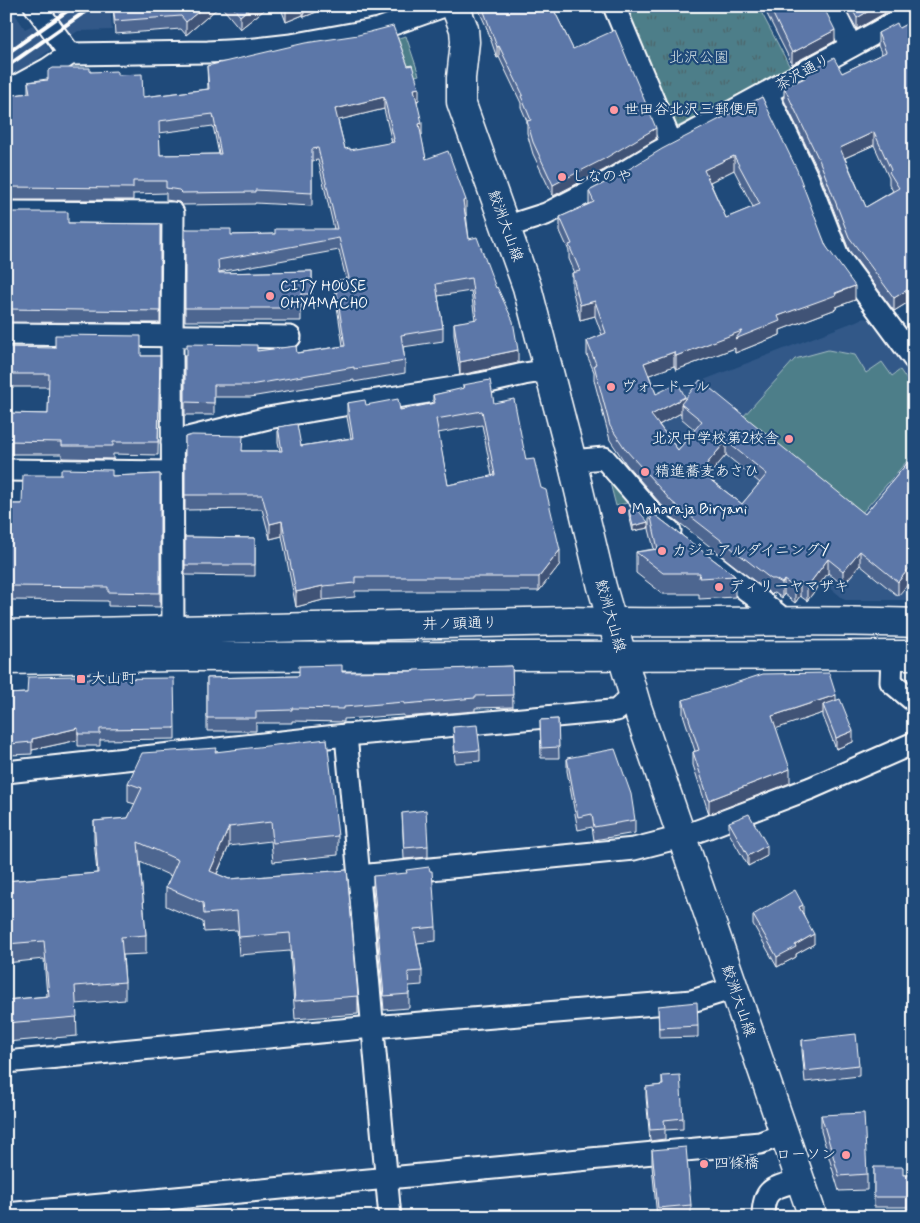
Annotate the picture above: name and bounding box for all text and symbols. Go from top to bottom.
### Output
park label: 北沢公園 [669,48,729,68]
street label: 茶沢通り [772,50,834,96]
place label: 世田谷北沢三郵便局 [624,100,759,120]
marker: 世田谷北沢三郵便局 [608,104,620,116]
place label: しなのや [572,167,632,187]
marker: しなのや [556,171,568,183]
street label: 鮫洲大山線 [483,187,527,265]
place label: CITY HOUSE OHYAMACHO [280,277,368,314]
marker: CITY HOUSE OHYAMACHO [264,290,276,302]
place label: ヴォードール [621,377,710,397]
marker: ヴォードール [605,381,617,393]
place label: 北沢中学校第2校舎 [652,429,779,449]
marker: 北沢中学校第2校舎 [783,433,795,445]
place label: 精進蕎麦あさひ [655,462,759,482]
marker: 精進蕎麦あさひ [639,466,651,478]
place label: Maharaja Biryani [632,500,747,520]
marker: Maharaja Biryani [616,504,628,516]
place label: カジュアルダイニングY [672,541,830,561]
marker: カジュアルダイニングY [656,545,668,557]
street label: 鮫洲大山線 [590,577,630,655]
place label: ディリーヤマザキ [729,577,849,597]
marker: ディリーヤマザキ [713,581,725,593]
street label: 井ノ頭通り [422,613,498,635]
place label: 大山町 [91,669,137,689]
marker: 大山町 [75,673,87,685]
street label: 鮫洲大山線 [716,962,760,1040]
place label: ローソン [776,1145,836,1165]
marker: ローソン [840,1149,852,1161]
place label: 四條橋 [714,1154,759,1174]
marker: 四條橋 [698,1158,710,1170]

